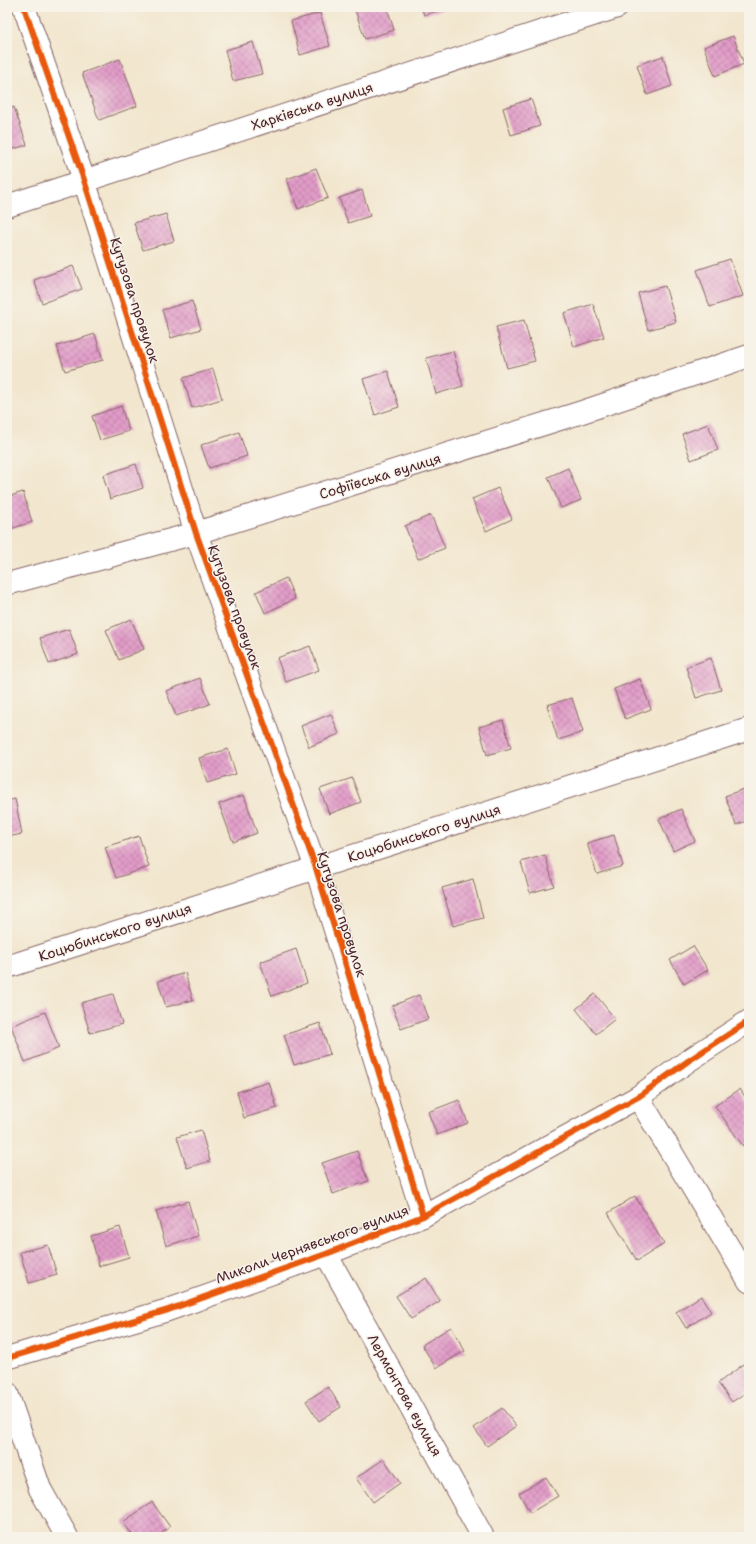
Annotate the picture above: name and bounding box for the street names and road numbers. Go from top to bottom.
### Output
street label: Харківська вулиця [249,78,375,134]
street label: Кутузова провулок [106,235,164,366]
street label: Софіївська вулиця [317,449,443,503]
street label: Кутузова провулок [204,542,266,672]
street label: Коцюбинського вулиця [345,800,503,866]
street label: Кутузова провулок [313,849,371,980]
street label: Коцюбинського вулиця [36,899,194,965]
street label: Миколи Чернявського вулиця [213,1201,411,1287]
street label: Лермонтова вулиця [364,1331,446,1459]

